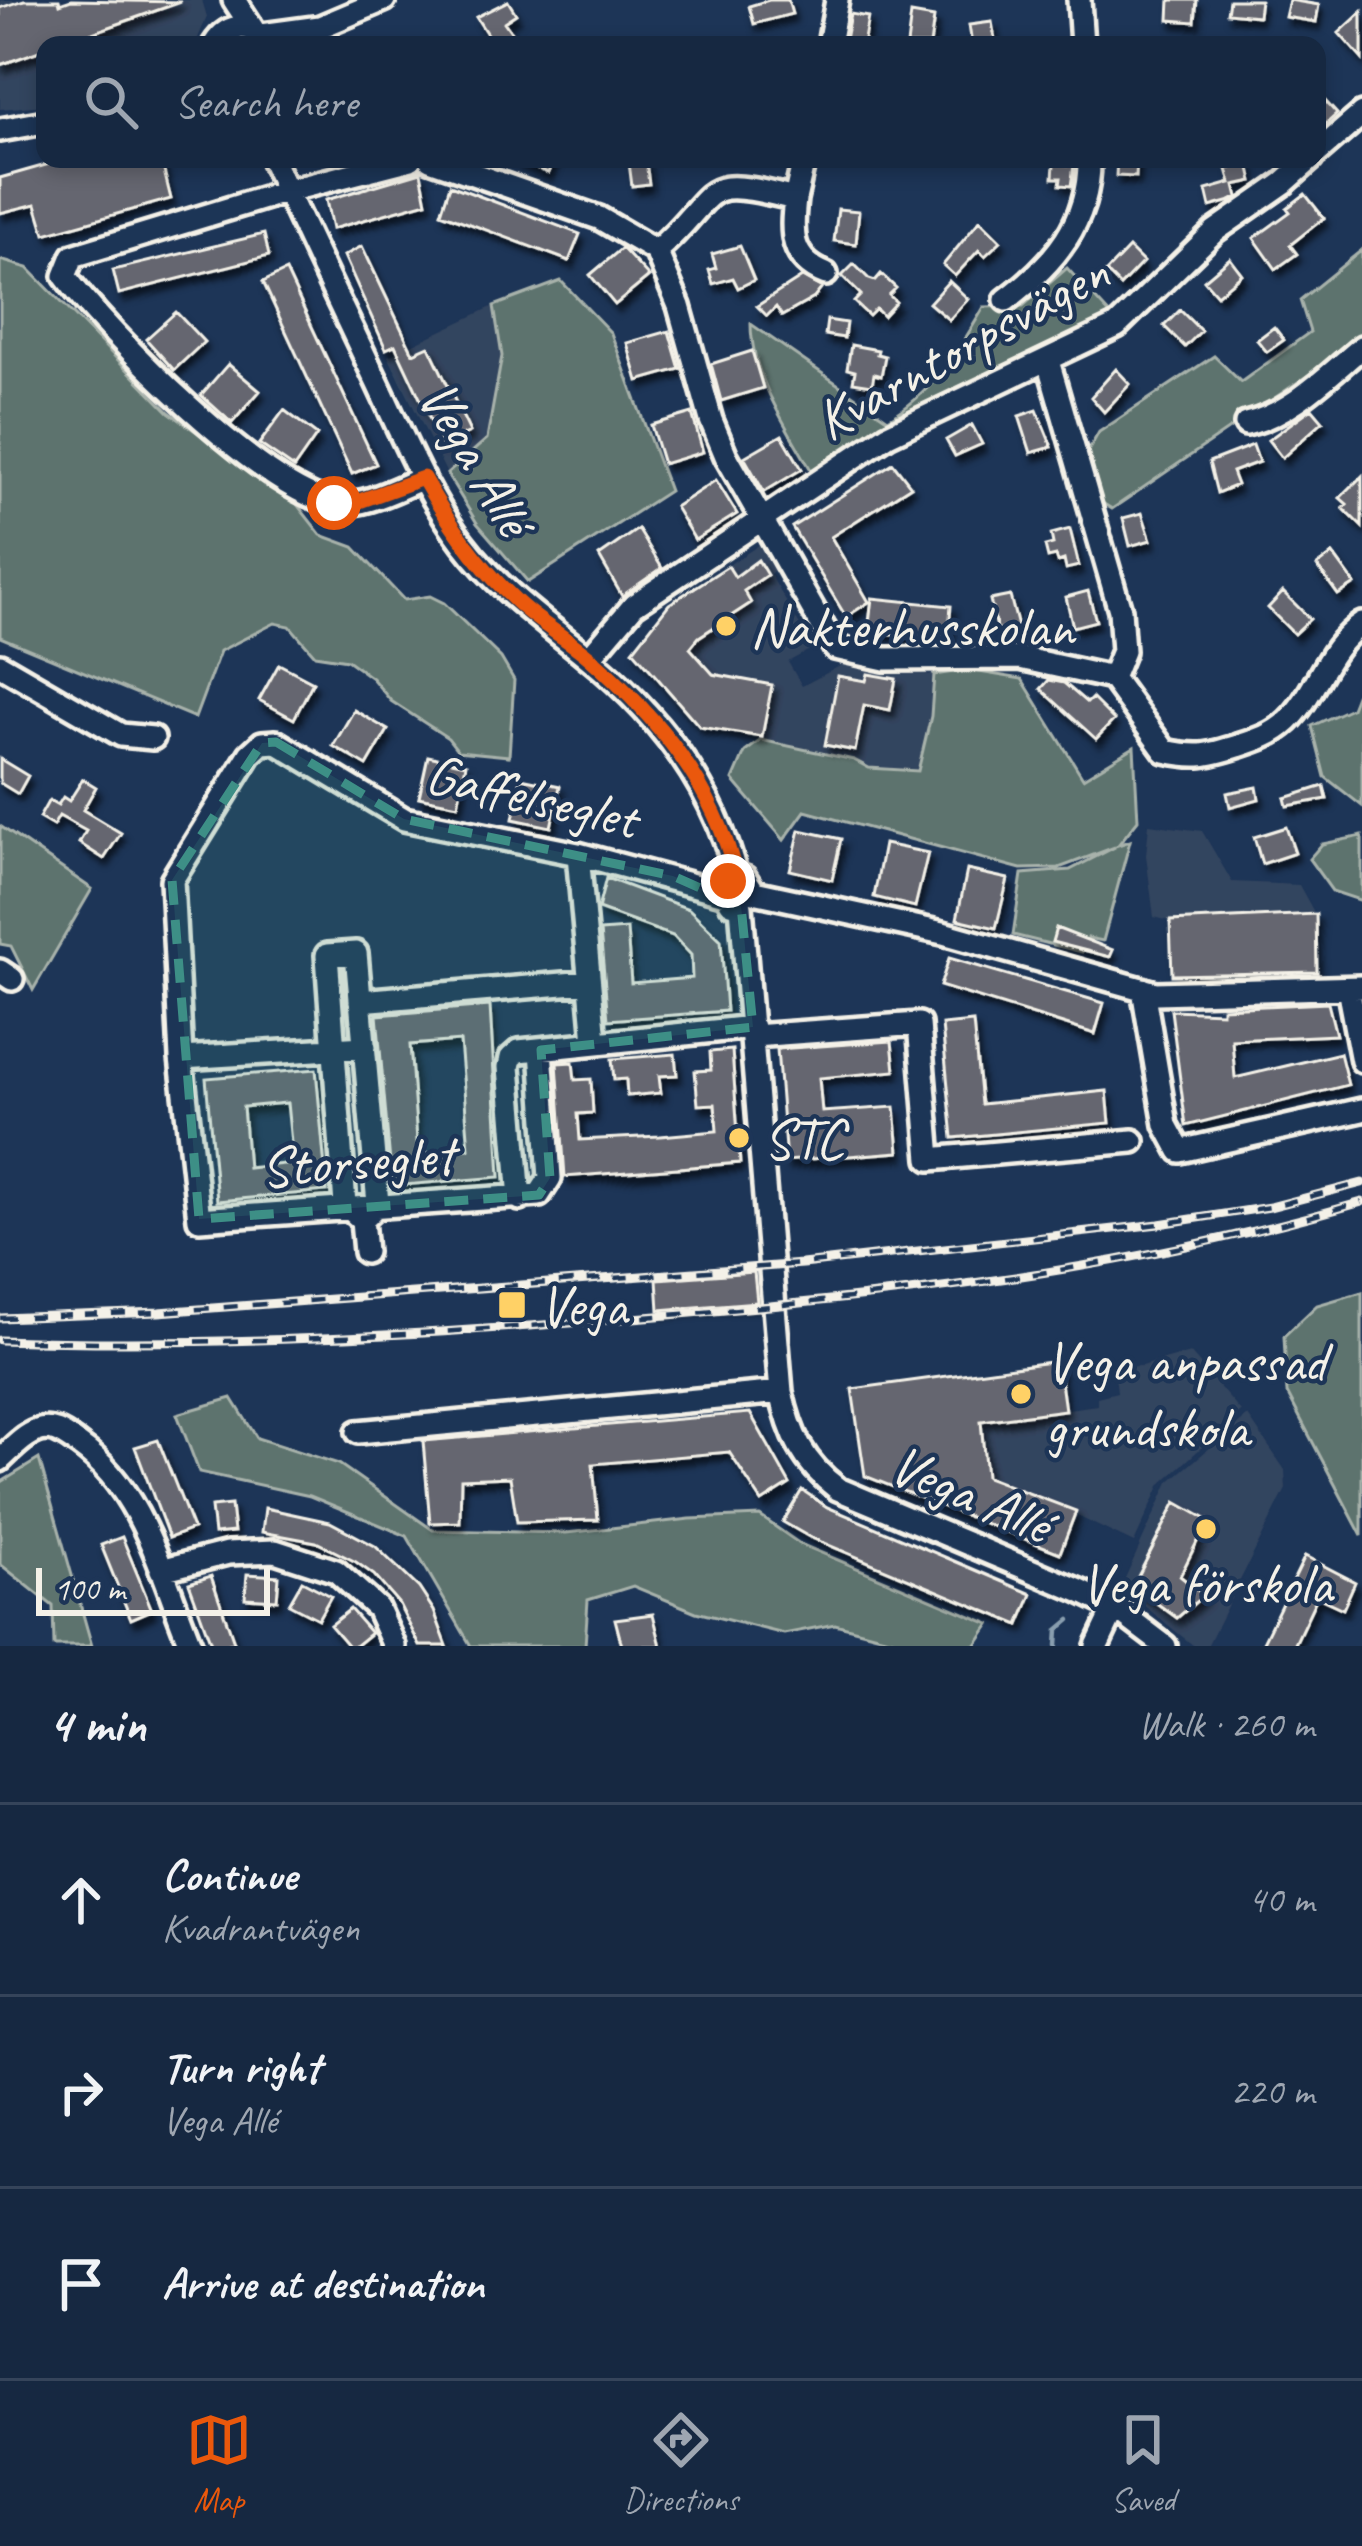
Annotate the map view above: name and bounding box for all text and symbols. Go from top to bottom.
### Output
search box [36,36,1326,168]
icon: search [78,69,144,135]
text: Search here [174,74,357,131]
street label: Kvarntorpsvägen [802,236,1121,456]
street label: Vega Allé [402,367,555,555]
route start [307,476,361,530]
place label: Nakterhusskolan [750,591,1077,663]
marker: Nakterhusskolan [713,613,739,639]
street label: Gaffelseglet [419,737,649,856]
route end [701,854,755,908]
place label: STC [763,1103,850,1175]
street label: Storseglet [258,1118,463,1204]
marker: STC [726,1125,752,1151]
place label: Vega [539,1270,630,1342]
marker: Vega [496,1289,528,1321]
place label: Vega anpassad grundskola [1045,1326,1334,1464]
marker: Vega anpassad grundskola [1008,1381,1034,1407]
street label: Vega Allé [879,1428,1070,1563]
marker: Vega förskola [1193,1516,1219,1542]
place label: Vega förskola [1080,1548,1335,1620]
scale bar [36,1562,270,1615]
text: 100 m [54,1568,125,1610]
text: 4 min [48,1692,146,1756]
text: Walk · 260 m [1138,1700,1314,1749]
text: Continue [162,1847,296,1904]
icon: ahead [48,1867,114,1933]
text: 40 m [1248,1875,1314,1924]
text: Kvadrantvägen [162,1904,359,1953]
text: Turn right [162,2039,320,2096]
icon: right [48,2059,114,2125]
text: 220 m [1230,2067,1314,2116]
text: Vega Allé [162,2096,277,2145]
icon: arrive [48,2251,114,2317]
text: Arrive at destination [162,2255,484,2312]
tab: Map [186,2407,252,2521]
tab: Directions [624,2407,738,2521]
tab: Saved [1110,2407,1176,2521]

